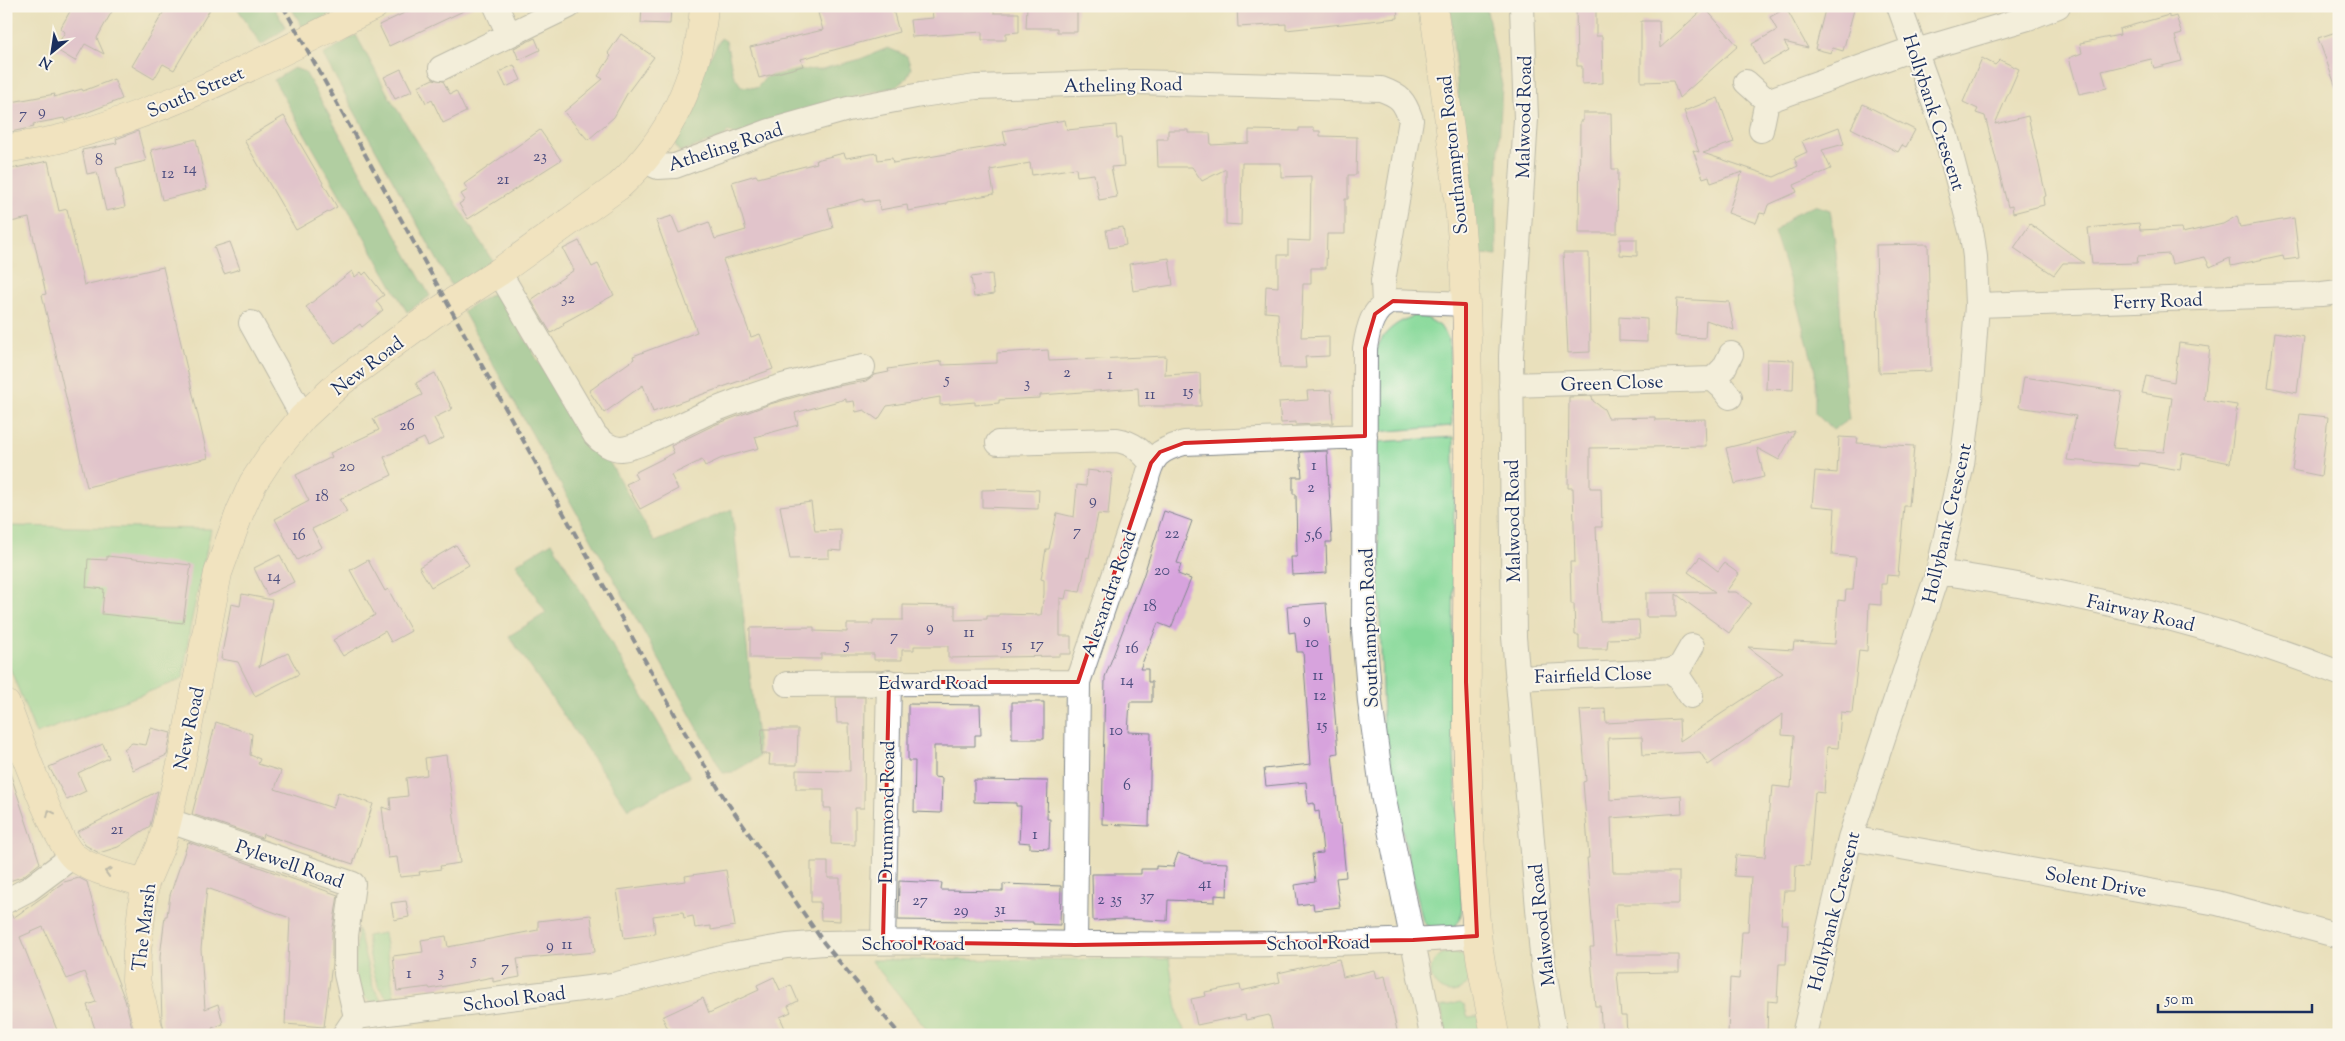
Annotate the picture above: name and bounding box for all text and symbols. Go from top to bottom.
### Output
north arrow [28,28,78,78]
street label: Hollybank Crescent [1895,31,1971,195]
text: N [37,50,56,73]
street label: Malwood Road [1511,55,1540,179]
street label: South Street [143,60,249,126]
street label: Atheling Road [1063,72,1183,101]
street label: Southampton Road [1433,74,1476,236]
house number: 9 [38,101,46,124]
house number: 7 [19,104,27,127]
street label: Atheling Road [665,117,787,180]
house number: 23 [533,146,547,169]
house number: 8 [95,150,103,173]
house number: 14 [183,158,197,181]
house number: 12 [162,163,175,186]
house number: 21 [497,169,510,192]
street label: Ferry Road [2113,287,2204,318]
house number: 32 [561,288,575,311]
street label: New Road [327,331,411,403]
house number: 2 [1063,362,1071,385]
house number: 1 [1107,364,1113,387]
house number: 5 [943,369,950,392]
street label: Green Close [1560,369,1664,400]
house number: 3 [1024,373,1030,396]
house number: 15 [1183,381,1194,404]
house number: 11 [1145,384,1156,407]
house number: 26 [399,415,415,438]
street label: Hollybank Crescent [1917,441,1980,606]
house number: 1 [1311,455,1317,478]
house number: 20 [339,456,355,479]
street label: Malwood Road [1500,459,1529,583]
house number: 2 [1307,477,1315,500]
house number: 18 [315,486,329,509]
house number: 9 [1089,490,1097,513]
house number: 7 [1073,521,1081,544]
house number: 22 [1165,523,1180,546]
house number: 5,6 [1304,524,1323,547]
house number: 16 [292,525,306,548]
street label: Alexandra Road [1076,526,1145,661]
street label: Southampton Road [1354,547,1387,708]
house number: 20 [1154,560,1170,583]
house number: 14 [267,566,281,589]
street label: Fairway Road [2084,589,2197,640]
house number: 18 [1143,596,1157,619]
house number: 9 [1303,609,1311,632]
house number: 9 [926,617,934,640]
house number: 11 [964,622,975,645]
house number: 7 [890,626,898,649]
house number: 10 [1305,632,1319,655]
house number: 5 [843,634,850,657]
house number: 17 [1030,634,1044,657]
house number: 15 [1002,635,1013,658]
house number: 16 [1125,638,1139,661]
street label: Fairfield Close [1534,661,1652,692]
house number: 11 [1313,665,1324,688]
house number: 14 [1120,670,1134,693]
street label: Edward Road [878,671,988,698]
street label: New Road [168,684,212,773]
house number: 12 [1314,685,1327,708]
house number: 15 [1317,715,1328,738]
house number: 10 [1109,720,1123,743]
street label: Drummond Road [874,740,903,884]
house number: 6 [1123,775,1131,798]
one-way arrow [46,810,56,819]
house number: 21 [111,819,124,842]
house number: 1 [1032,824,1038,847]
street label: Hollybank Crescent [1803,829,1868,994]
street label: Pylewell Road [231,834,347,897]
street label: Solent Drive [2043,861,2149,906]
street label: Malwood Road [1524,862,1563,987]
one-way arrow [105,868,113,878]
house number: 41 [1198,873,1212,896]
street label: The Marsh [127,882,164,973]
house number: 37 [1140,886,1154,909]
house number: 2 [1097,889,1105,912]
house number: 35 [1110,889,1122,912]
house number: 27 [912,890,928,913]
house number: 31 [994,899,1007,922]
house number: 29 [953,900,969,923]
street label: School Road [1266,930,1370,959]
street label: School Road [861,932,965,959]
house number: 11 [562,934,573,957]
house number: 9 [546,935,554,958]
house number: 5 [470,950,477,973]
house number: 7 [501,957,509,980]
house number: 3 [438,962,444,985]
house number: 1 [406,963,412,986]
street label: School Road [461,981,568,1020]
scale bar [2158,981,2311,1013]
text: 50 m [2164,990,2194,1011]

